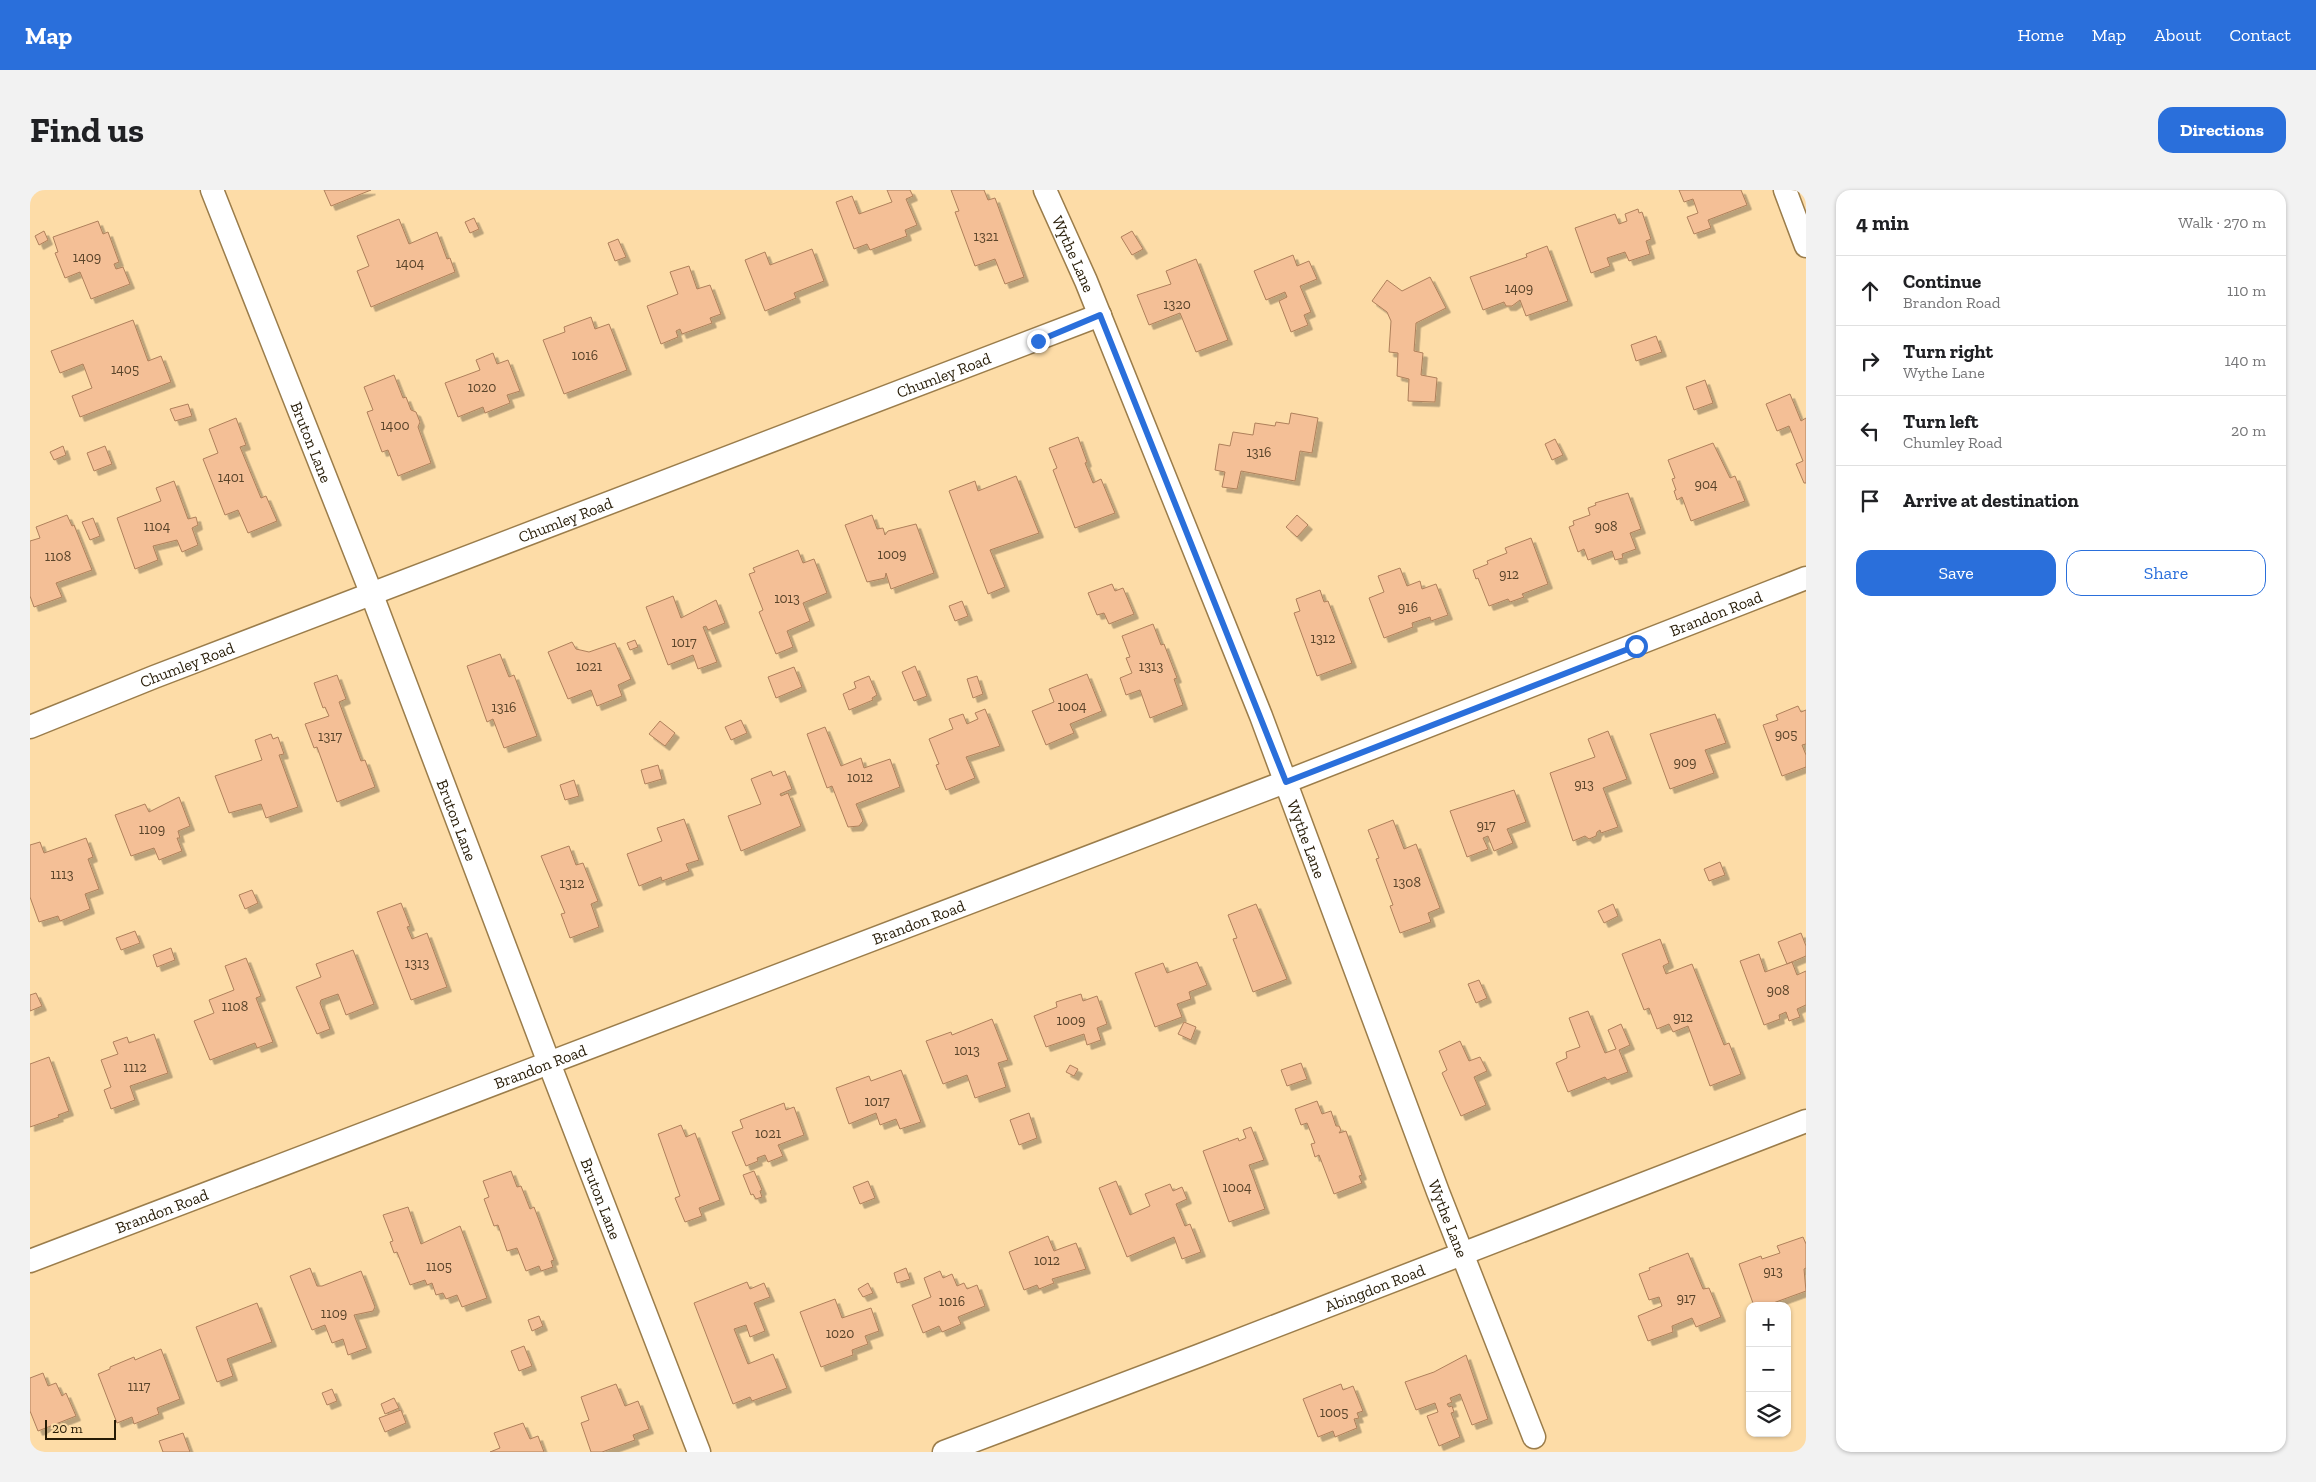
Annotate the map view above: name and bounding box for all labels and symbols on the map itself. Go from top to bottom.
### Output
street label: Wythe Lane [1048,213,1099,295]
house number: 1321 [974,228,999,245]
house number: 1409 [73,249,101,266]
house number: 1404 [396,255,425,272]
house number: 1409 [1505,280,1533,297]
house number: 1320 [1163,296,1191,313]
route end [1027,330,1050,353]
house number: 1016 [572,347,598,364]
street label: Chumley Road [894,348,994,402]
house number: 1405 [111,361,139,378]
house number: 1020 [468,379,496,396]
street label: Bruton Lane [287,399,336,485]
house number: 1400 [380,417,410,434]
house number: 1316 [1246,444,1272,461]
house number: 1401 [218,469,245,486]
house number: 904 [1694,476,1718,493]
street label: Chumley Road [515,493,615,546]
house number: 1104 [144,518,171,535]
house number: 908 [1594,518,1618,535]
house number: 1009 [878,546,906,563]
house number: 1108 [45,548,71,565]
house number: 912 [1499,566,1519,583]
street label: Brandon Road [1667,587,1765,640]
house number: 1013 [774,590,800,607]
house number: 916 [1398,599,1418,616]
house number: 1312 [1311,630,1335,647]
house number: 1017 [671,634,697,651]
route start [1625,635,1648,658]
street label: Chumley Road [137,638,237,691]
house number: 1021 [576,658,603,675]
house number: 1313 [1139,658,1163,675]
house number: 1004 [1057,698,1087,715]
house number: 1316 [491,699,517,716]
house number: 905 [1775,726,1797,743]
house number: 1317 [318,728,342,745]
house number: 909 [1674,754,1696,771]
house number: 1012 [847,769,873,786]
house number: 913 [1574,776,1594,793]
street label: Bruton Lane [433,777,481,863]
street label: Wythe Lane [1284,797,1330,881]
house number: 917 [1476,817,1496,834]
house number: 1109 [139,821,165,838]
house number: 1113 [50,866,74,883]
house number: 1308 [1393,874,1421,891]
house number: 1312 [560,875,584,892]
street label: Brandon Road [870,896,968,948]
house number: 1313 [405,955,429,972]
house number: 908 [1766,982,1790,999]
house number: 1108 [222,998,248,1015]
house number: 912 [1673,1009,1693,1026]
house number: 1009 [1057,1012,1085,1029]
street label: Brandon Road [491,1040,589,1093]
house number: 1013 [954,1042,980,1059]
house number: 1112 [123,1059,147,1076]
house number: 1017 [864,1093,890,1110]
house number: 1021 [755,1125,782,1142]
street label: Bruton Lane [577,1155,625,1242]
street label: Wythe Lane [1425,1177,1472,1260]
house number: 1004 [1222,1179,1252,1196]
street label: Brandon Road [113,1184,211,1237]
house number: 1012 [1034,1252,1060,1269]
house number: 1105 [426,1258,452,1275]
street label: Abingdon Road [1322,1260,1428,1316]
house number: 913 [1763,1263,1783,1280]
house number: 917 [1676,1290,1696,1307]
house number: 1016 [939,1293,965,1310]
house number: 1109 [321,1305,347,1322]
house number: 1020 [826,1325,854,1342]
house number: 1117 [128,1378,151,1395]
house number: 1005 [1320,1404,1348,1421]
scale bar [45,1417,116,1440]

